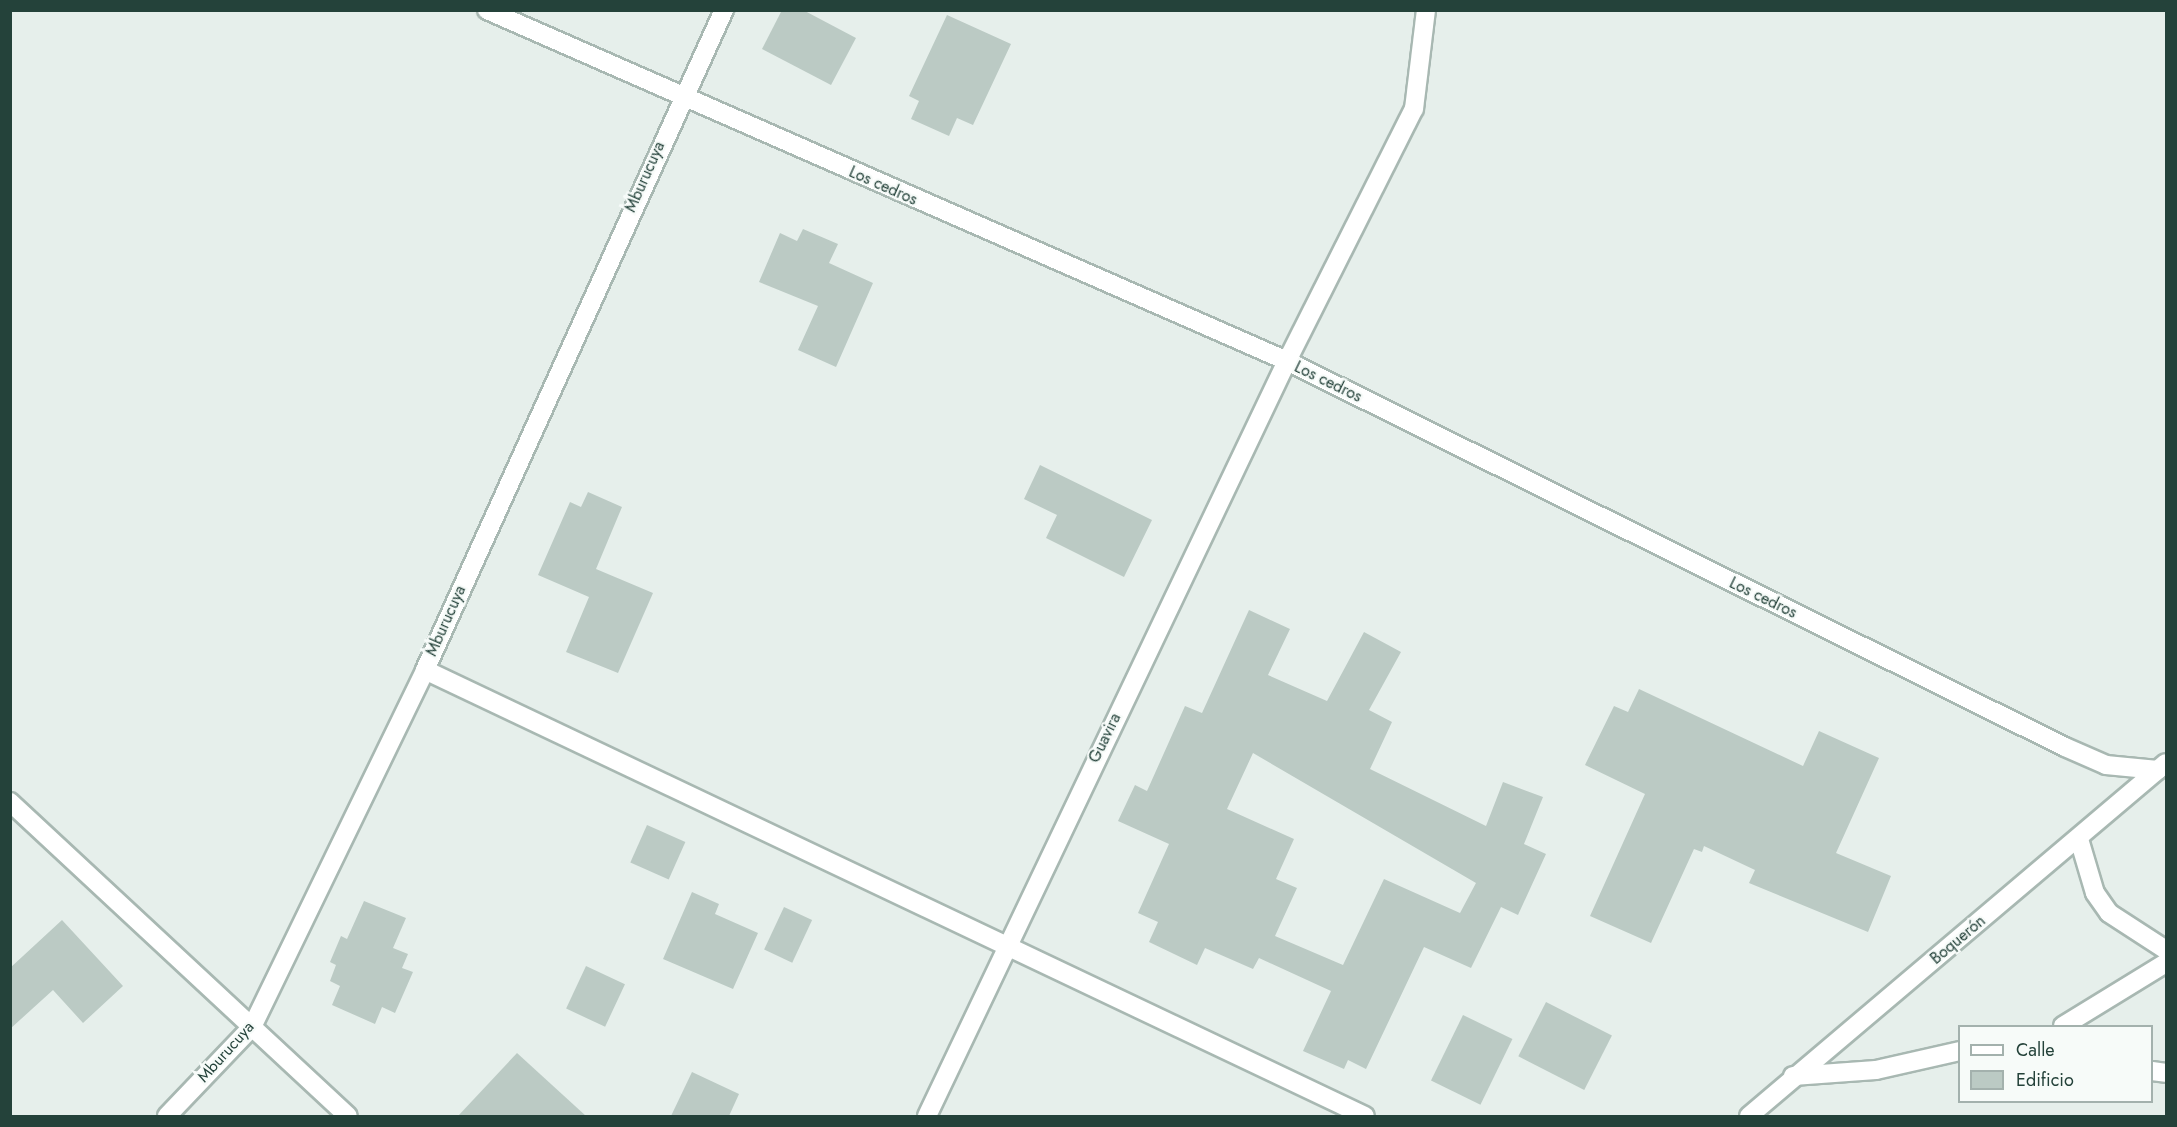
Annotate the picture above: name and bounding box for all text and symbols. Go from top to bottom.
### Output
street label: Mburucuya [621,139,669,215]
street label: Los cedros [846,162,920,210]
street label: Los cedros [1291,357,1365,407]
street label: Los cedros [1726,573,1800,623]
street label: Mburucuya [422,583,470,659]
street label: Guavira [1085,710,1125,766]
street label: Boquerón [1927,911,1989,969]
street label: Mburucuya [194,1018,258,1086]
legend [1958,1025,2153,1103]
text: Calle [2016,1037,2055,1063]
text: Edificio [2016,1067,2074,1093]

